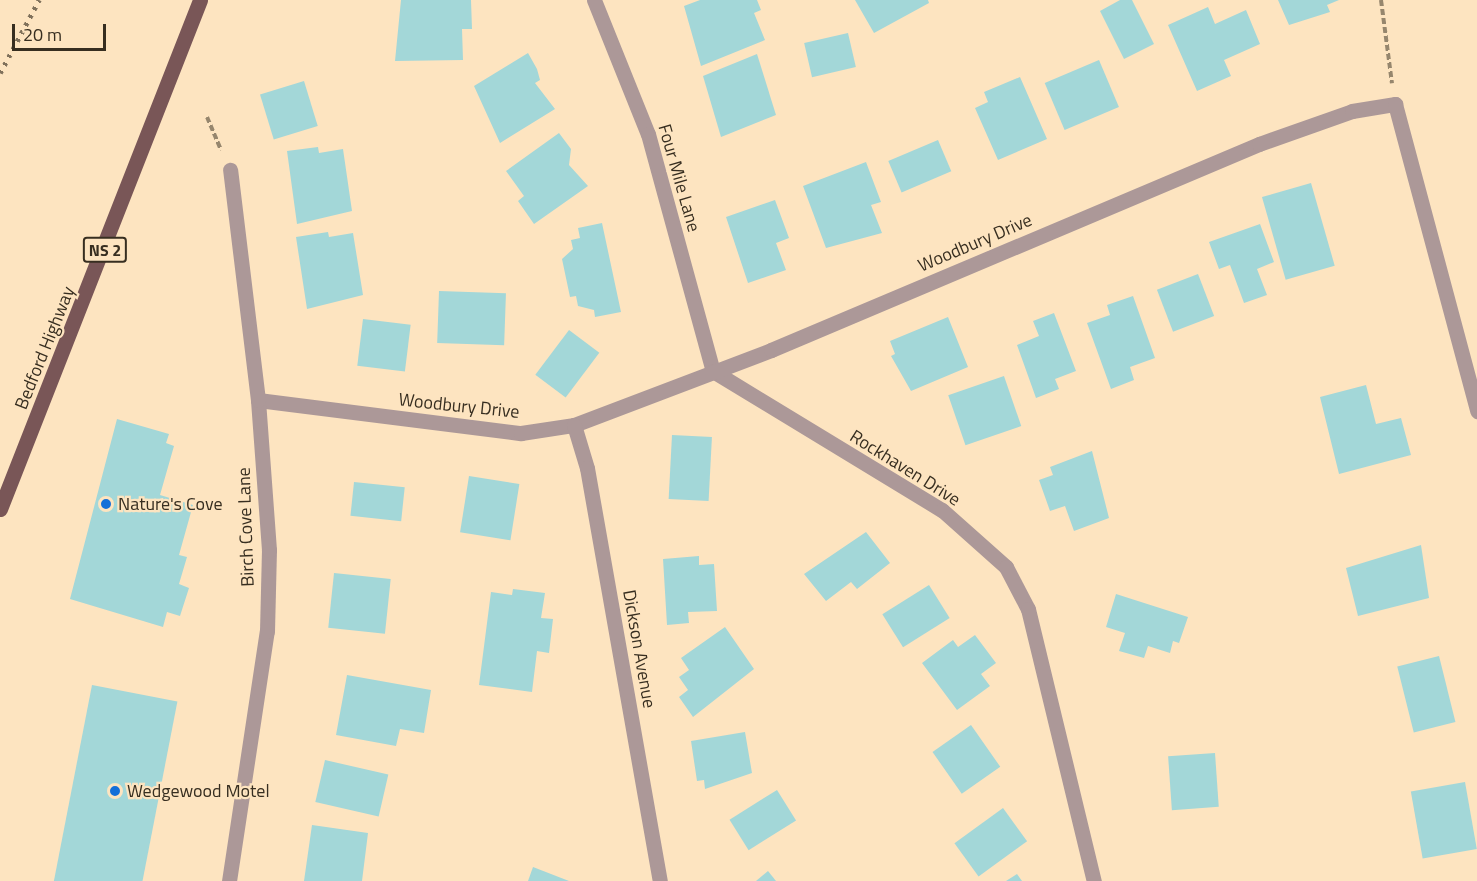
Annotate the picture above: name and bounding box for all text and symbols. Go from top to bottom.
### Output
scale bar [15,12,110,50]
text: 20 m [23,21,62,48]
street label: Four Mile Lane [653,122,705,234]
street label: Woodbury Drive [915,209,1035,277]
road number: NS 2 [82,237,128,263]
street label: Bedford Highway [11,283,79,413]
street label: Woodbury Drive [398,389,520,423]
street label: Rockhaven Drive [846,425,964,511]
street label: Birch Cove Lane [233,467,259,587]
place label: Nature's Cove [118,493,222,515]
marker: Nature's Cove [99,497,113,511]
street label: Dickson Avenue [618,588,660,710]
place label: Wedgewood Motel [127,780,270,802]
marker: Wedgewood Motel [108,784,122,798]

